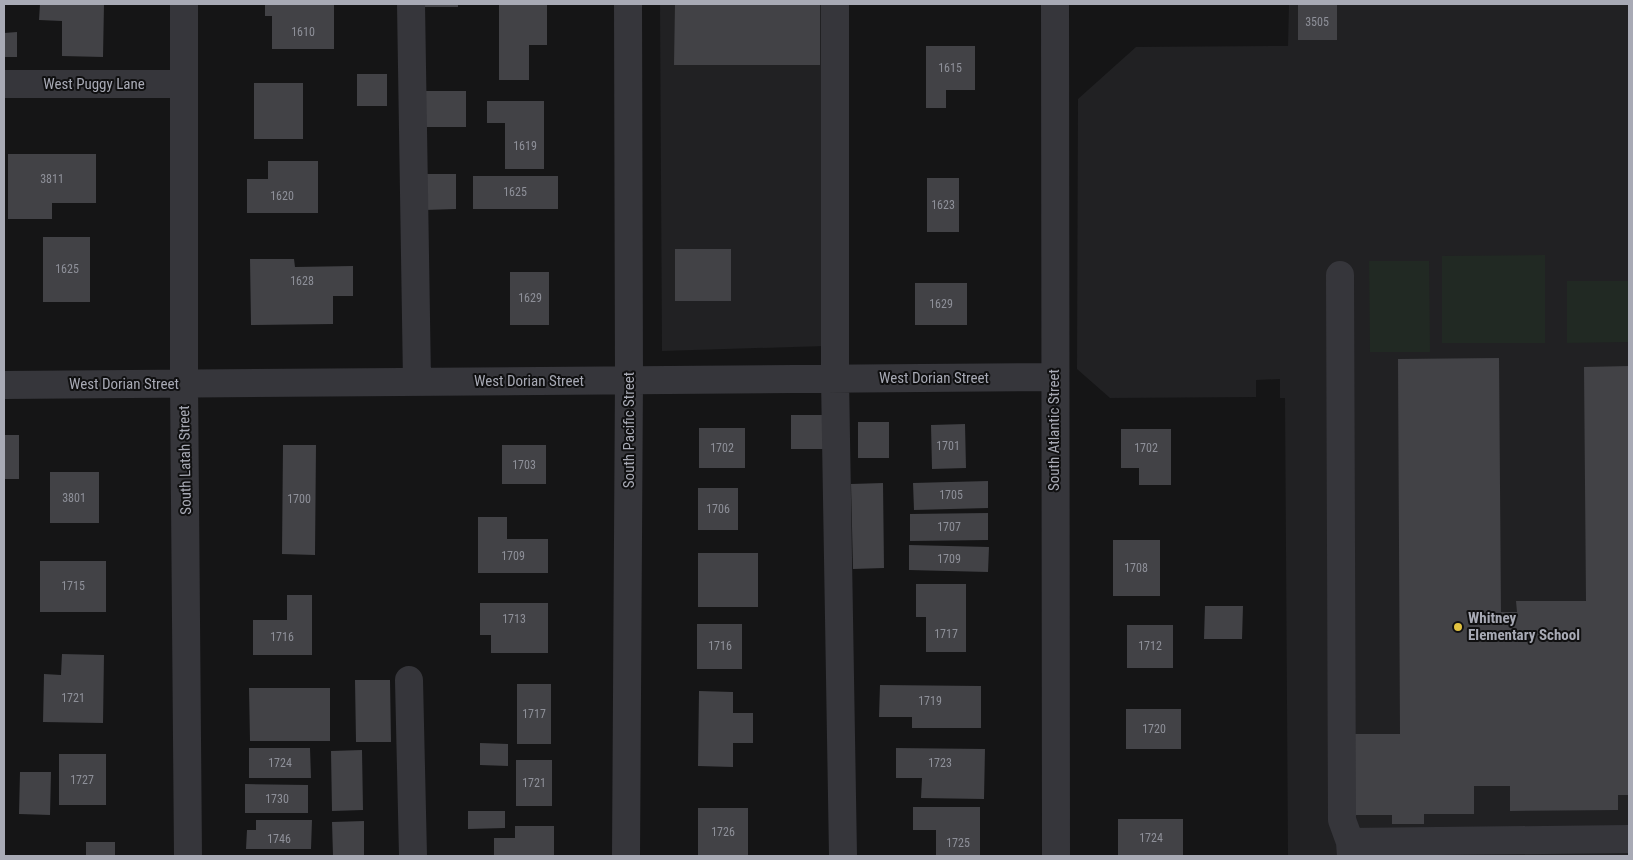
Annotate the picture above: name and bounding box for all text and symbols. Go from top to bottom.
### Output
house number: 3505 [1305,15,1329,29]
house number: 1610 [291,25,315,39]
house number: 1615 [938,61,962,75]
street label: West Puggy Lane [43,75,145,93]
house number: 1619 [513,139,537,153]
house number: 3811 [40,172,64,186]
house number: 1625 [503,185,527,199]
house number: 1620 [270,189,294,203]
house number: 1623 [931,198,955,212]
house number: 1625 [55,262,79,276]
house number: 1628 [290,274,314,288]
house number: 1629 [518,291,542,305]
house number: 1629 [929,297,953,311]
street label: West Dorian Street [879,369,989,387]
street label: South Atlantic Street [1045,369,1063,491]
street label: West Dorian Street [474,372,584,390]
street label: South Pacific Street [620,372,638,488]
street label: West Dorian Street [69,375,179,393]
street label: South Latah Street [175,405,195,515]
house number: 1701 [936,439,960,453]
house number: 1702 [710,441,734,455]
house number: 1702 [1134,441,1158,455]
house number: 1703 [512,458,536,472]
house number: 1705 [939,488,963,502]
house number: 3801 [62,491,86,505]
house number: 1700 [287,492,311,506]
house number: 1706 [706,502,730,516]
house number: 1707 [937,520,961,534]
house number: 1709 [501,549,525,563]
house number: 1709 [937,552,961,566]
house number: 1708 [1124,561,1148,575]
house number: 1715 [61,579,85,593]
place label: Whitney Elementary School [1468,609,1580,644]
house number: 1713 [502,612,526,626]
marker: Whitney Elementary School [1452,621,1464,633]
house number: 1717 [934,627,958,641]
house number: 1716 [270,630,294,644]
house number: 1716 [708,639,732,653]
house number: 1712 [1138,639,1162,653]
house number: 1721 [61,691,85,705]
house number: 1719 [918,694,942,708]
house number: 1717 [522,707,546,721]
house number: 1720 [1142,722,1166,736]
house number: 1724 [268,756,292,770]
house number: 1723 [928,756,952,770]
house number: 1727 [70,773,94,787]
house number: 1721 [522,776,546,790]
house number: 1730 [265,792,289,806]
house number: 1726 [711,825,735,839]
house number: 1724 [1139,831,1163,845]
house number: 1746 [267,832,291,846]
house number: 1725 [946,836,970,850]

